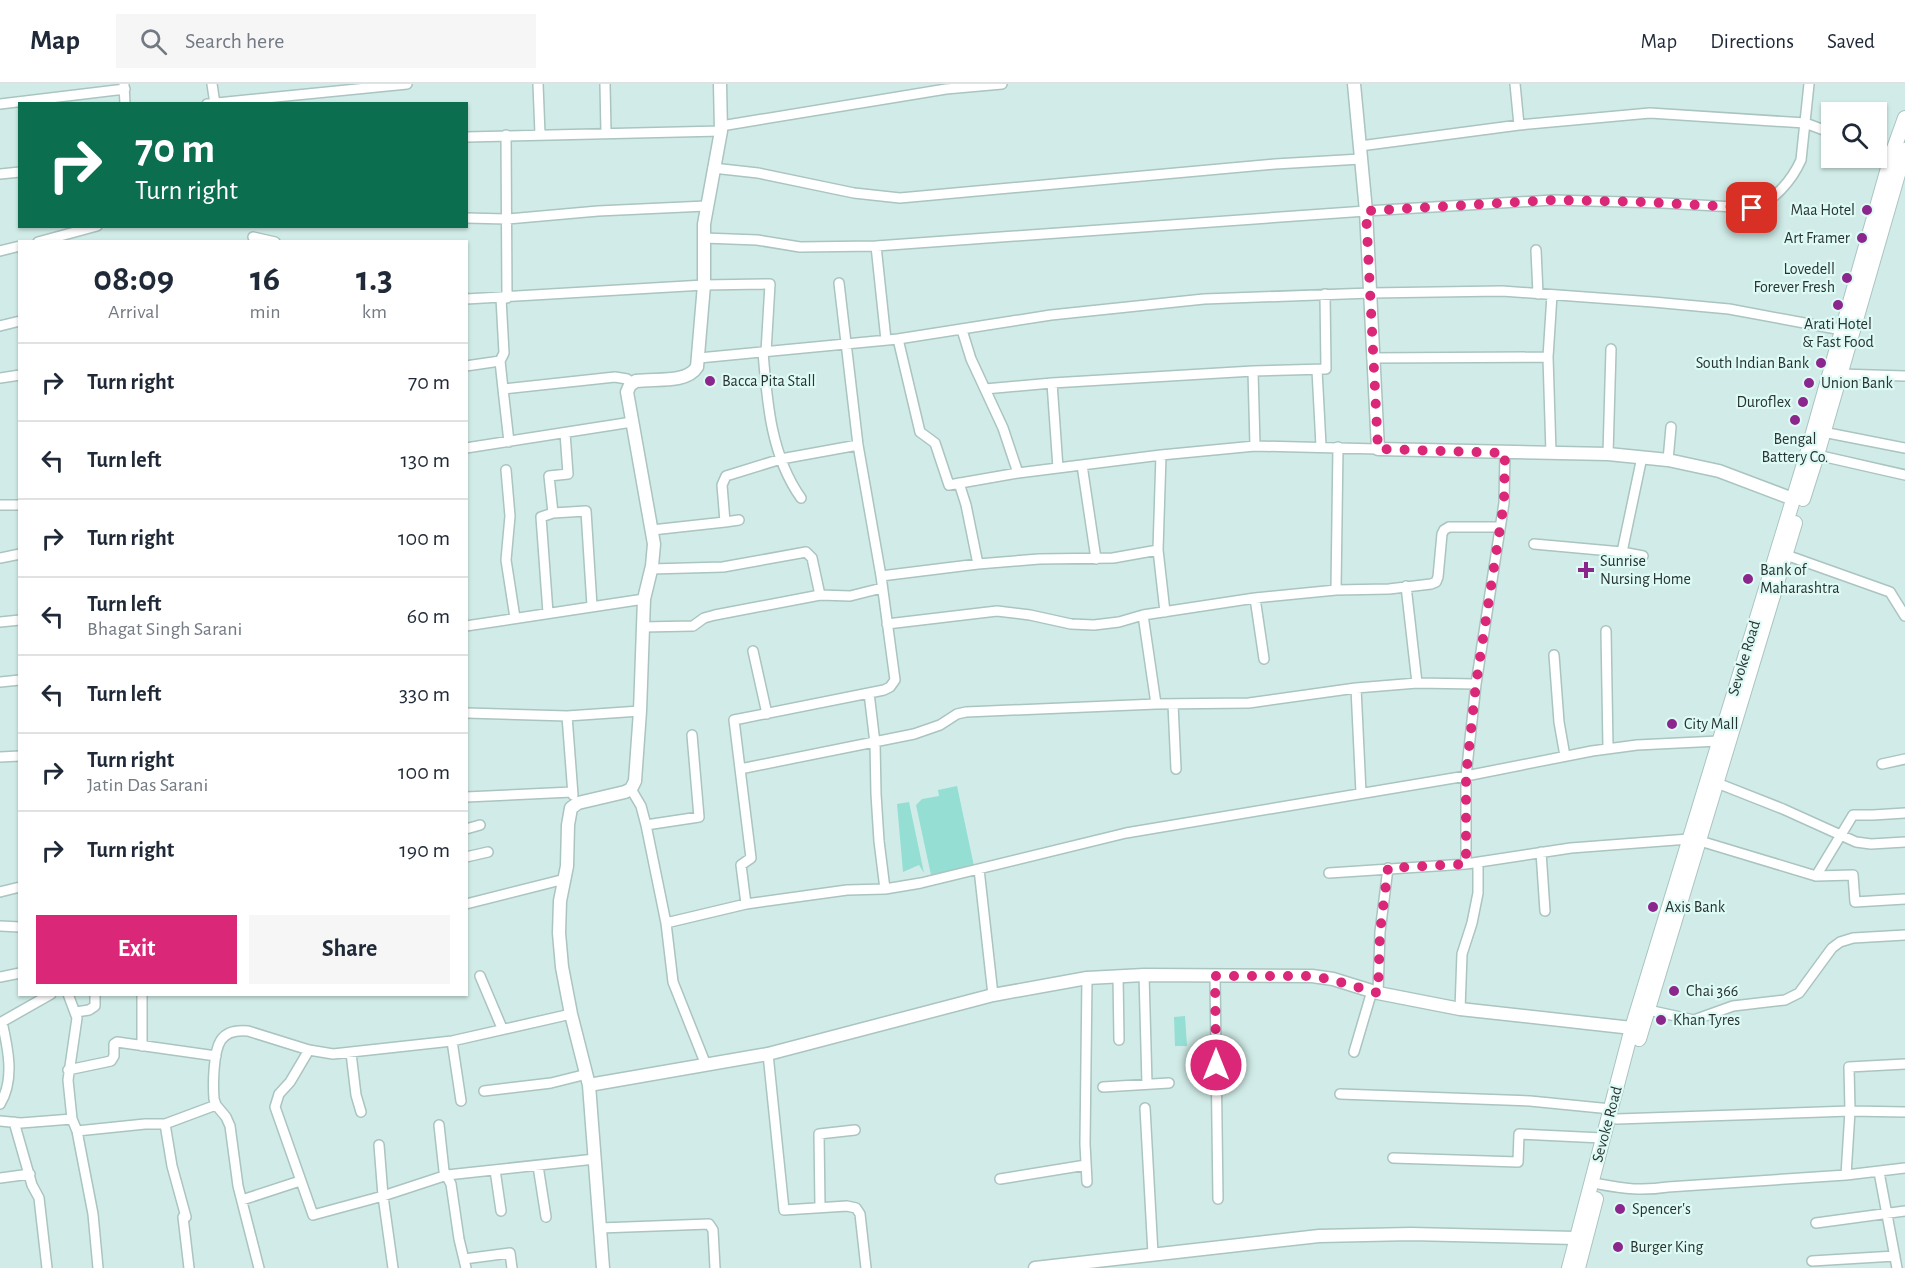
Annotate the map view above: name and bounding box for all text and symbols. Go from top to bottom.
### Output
search box [116,14,536,68]
icon: search [137,25,170,58]
text: Map [30,27,80,55]
text: Search here [185,30,284,52]
text: Map [1641,31,1677,52]
text: Directions [1710,31,1794,52]
text: Saved [1827,31,1875,52]
map controls [1821,102,1887,168]
button: search [1821,102,1887,168]
icon: right [36,126,114,204]
text: 70 m [135,128,215,170]
text: Turn right [135,177,238,204]
pin [1726,182,1777,233]
icon: arrive [1735,191,1768,224]
place label: Maa Hotel [1790,202,1855,218]
marker: Maa Hotel [1860,203,1874,217]
place label: Art Framer [1784,230,1851,246]
marker: Art Framer [1855,231,1869,245]
text: 08:09 [93,261,174,297]
text: 16 [250,261,280,297]
text: 1.3 [356,261,393,297]
place label: Lovedell Forever Fresh [1754,261,1835,295]
marker: Lovedell Forever Fresh [1840,271,1854,285]
marker: Arati Hotel & Fast Food [1831,298,1845,312]
text: Arrival [108,302,159,322]
text: min [250,302,281,322]
text: km [362,302,387,322]
place label: Arati Hotel & Fast Food [1802,316,1874,350]
place label: South Indian Bank [1696,355,1810,371]
marker: South Indian Bank [1814,356,1828,370]
icon: right [36,366,69,399]
text: Turn right [87,371,174,393]
text: 70 m [408,371,450,393]
place label: Bacca Pita Stall [722,373,815,389]
marker: Bacca Pita Stall [703,374,717,388]
place label: Union Bank [1821,375,1893,391]
marker: Union Bank [1802,376,1816,390]
place label: Duroflex [1737,394,1791,410]
marker: Duroflex [1796,395,1810,409]
marker: Bengal Battery Co. [1788,413,1802,427]
place label: Bengal Battery Co. [1762,431,1828,466]
icon: left [36,444,69,477]
text: Turn left [87,449,161,471]
text: 130 m [401,449,450,471]
icon: right [36,522,69,555]
text: Turn right [87,527,174,549]
text: 100 m [398,527,450,549]
place label: Sunrise Nursing Home [1600,553,1691,587]
marker: Sunrise Nursing Home [1577,561,1595,579]
place label: Bank of Maharashtra [1760,562,1840,596]
marker: Bank of Maharashtra [1741,572,1755,586]
text: Turn left [87,593,161,615]
icon: left [36,600,69,633]
text: 60 m [407,605,450,627]
street label: Sevoke Road [1725,618,1763,698]
text: Bhagat Singh Sarani [87,619,242,639]
icon: left [36,678,69,711]
text: Turn left [87,683,161,705]
text: 330 m [399,683,450,705]
place label: City Mall [1684,716,1739,733]
marker: City Mall [1665,717,1679,731]
text: Turn right [87,749,174,771]
icon: right [36,756,69,789]
text: 100 m [398,761,450,783]
text: Jatin Das Sarani [87,775,208,795]
icon: right [36,834,69,867]
text: Turn right [87,839,174,861]
text: 190 m [399,839,450,861]
place label: Axis Bank [1665,899,1726,915]
marker: Axis Bank [1646,900,1660,914]
button: Exit [36,915,237,984]
button: Share [249,915,450,984]
place label: Chai 366 [1686,983,1738,999]
marker: Chai 366 [1667,984,1681,998]
place label: Khan Tyres [1673,1012,1740,1029]
marker: Khan Tyres [1654,1013,1668,1027]
position arrow [1184,1033,1248,1097]
street label: Sevoke Road [1589,1084,1625,1164]
place label: Spencer's [1632,1201,1691,1217]
marker: Spencer's [1613,1202,1627,1216]
place label: Burger King [1630,1239,1704,1255]
marker: Burger King [1611,1240,1625,1254]

